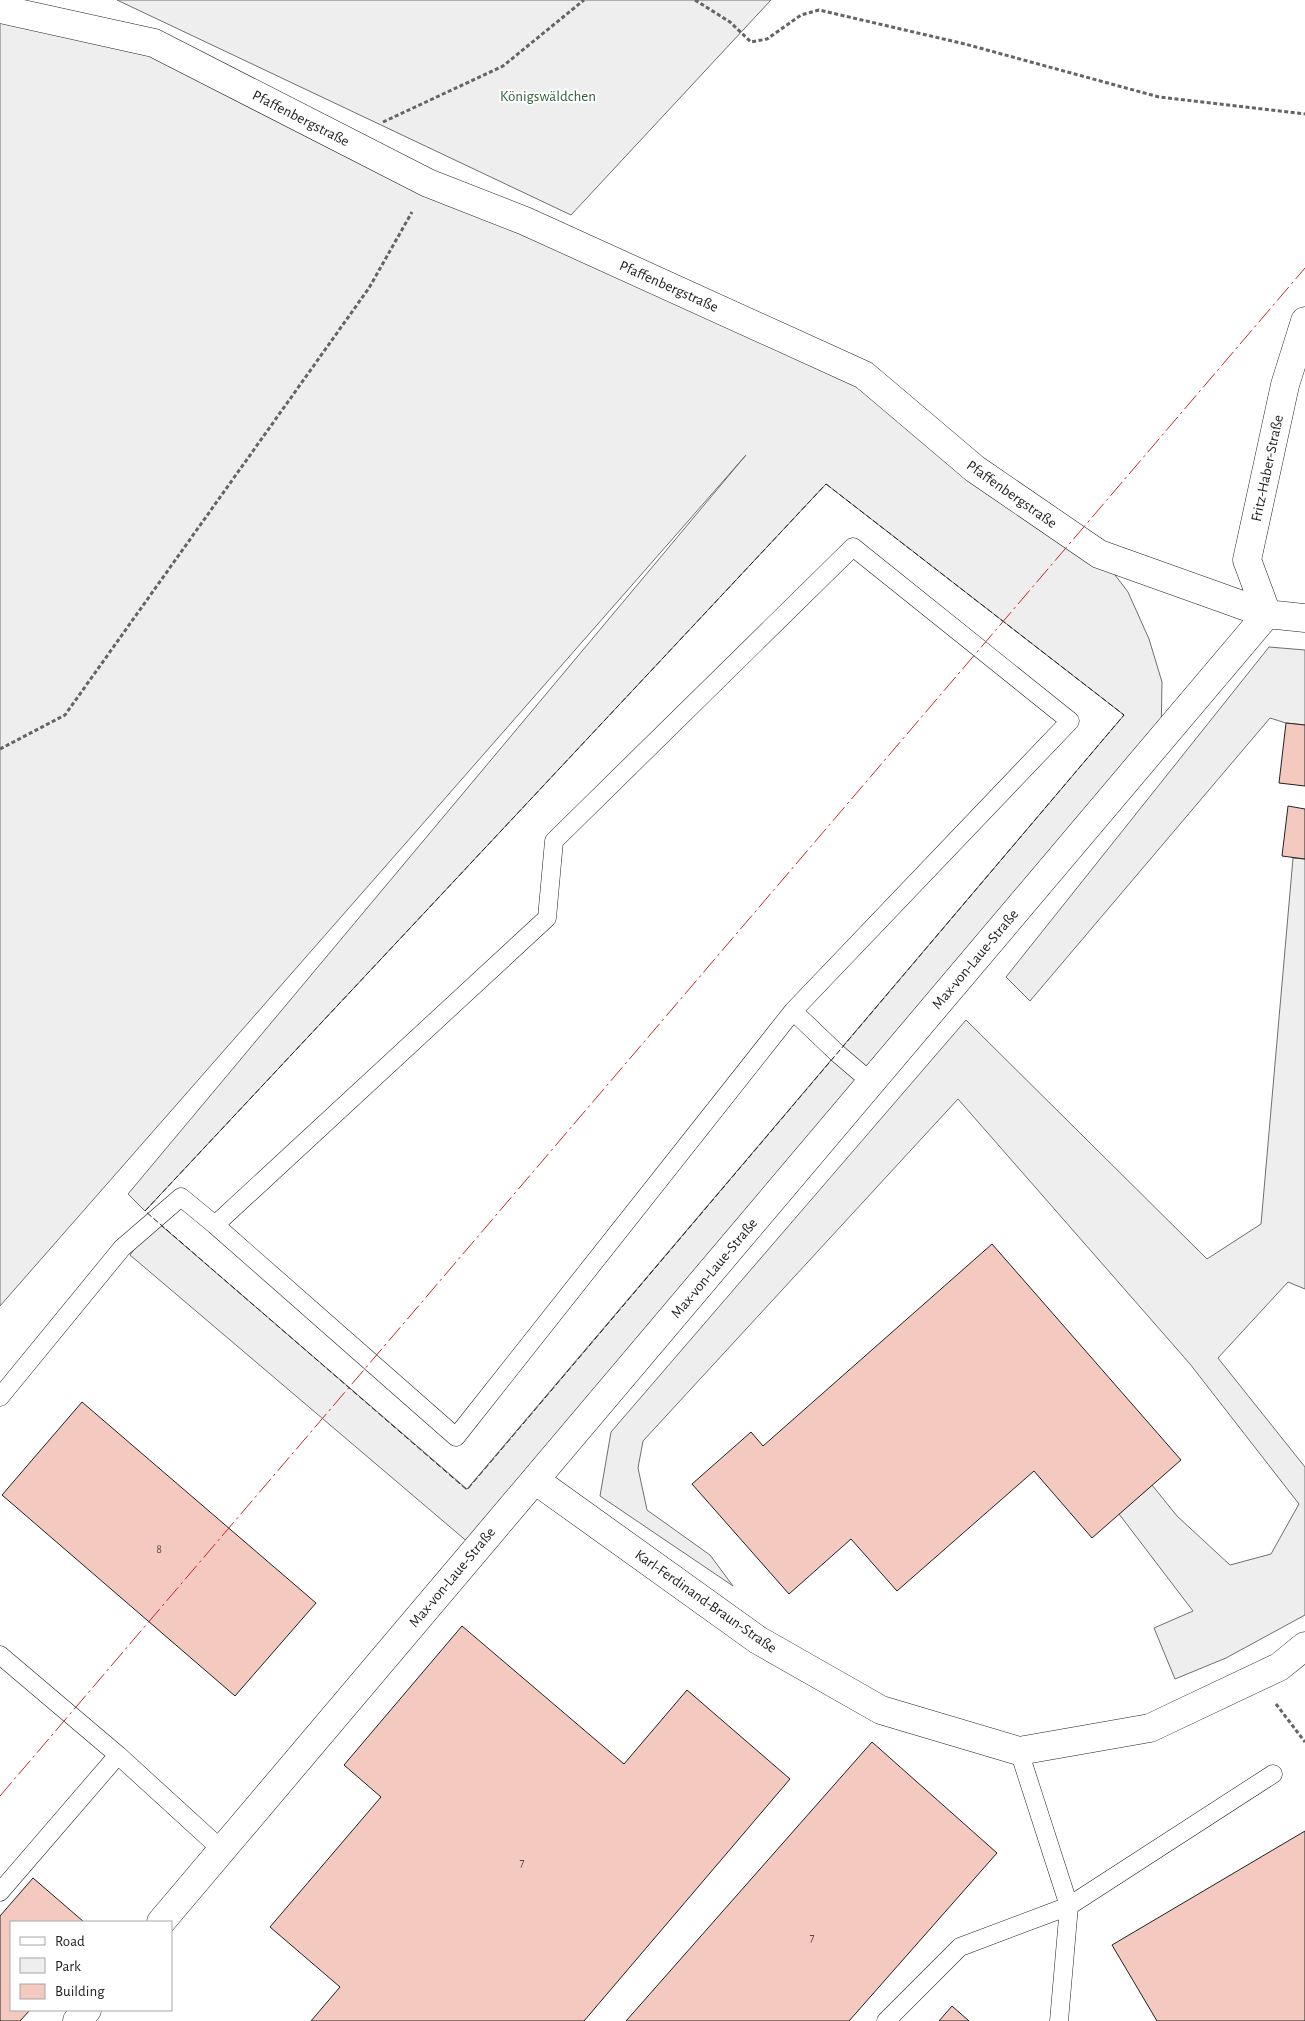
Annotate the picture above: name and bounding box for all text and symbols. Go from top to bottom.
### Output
street label: Pfaffenbergstraße [250,88,352,149]
park label: Königswäldchen [500,89,596,104]
street label: Pfaffenbergstraße [617,258,721,315]
street label: Fritz-Haber-Straße [1249,413,1286,523]
street label: Pfaffenbergstraße [964,458,1060,531]
street label: Max-von-Laue-Straße [929,907,1021,1012]
street label: Max-von-Laue-Straße [668,1216,760,1321]
street label: Max-von-Laue-Straße [406,1525,498,1630]
house number: 8 [156,1543,162,1555]
street label: Karl-Ferdinand-Braun-Straße [632,1547,779,1656]
house number: 7 [519,1856,525,1868]
legend [10,1921,172,2011]
house number: 7 [809,1931,815,1943]
text: Road [55,1934,85,1949]
text: Park [55,1959,81,1974]
text: Building [55,1984,105,1999]

